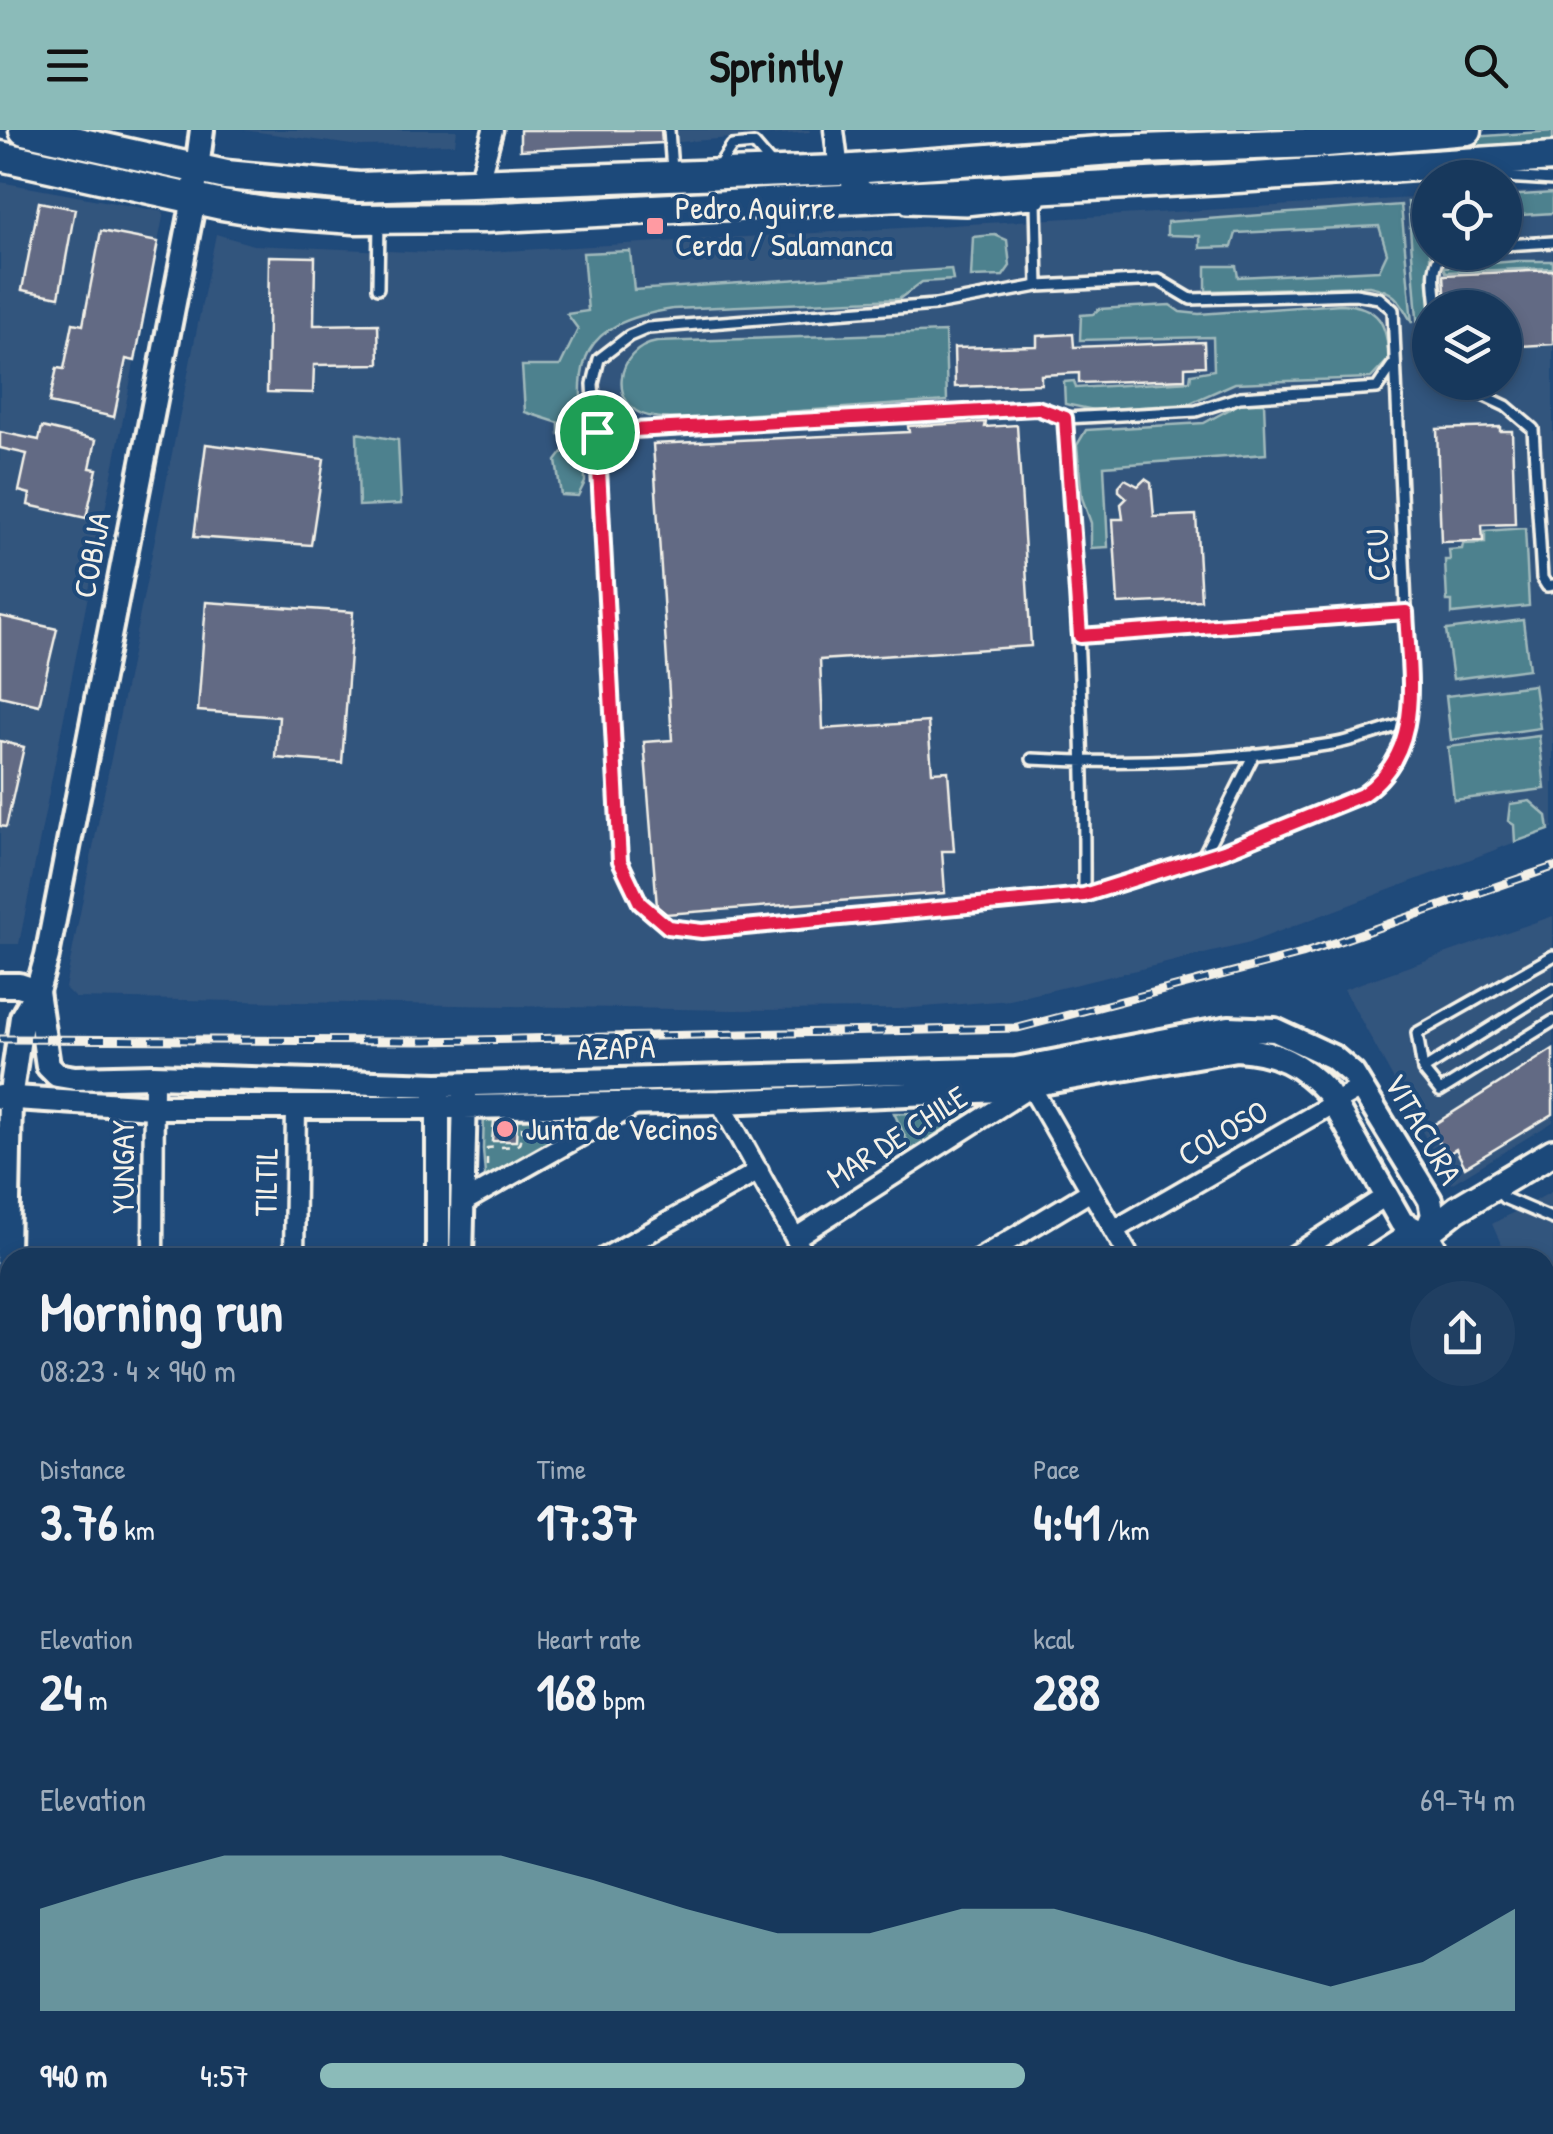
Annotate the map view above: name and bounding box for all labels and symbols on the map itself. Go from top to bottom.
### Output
place label: Pedro Aguirre Cerda / Salamanca [675,186,893,266]
marker: Pedro Aguirre Cerda / Salamanca [644,215,666,237]
pin [555,390,640,475]
street label: COBIJA [62,508,121,601]
street label: CCU [1355,528,1400,582]
street label: AZAPA [576,1025,656,1070]
street label: VITACURA [1374,1065,1473,1192]
street label: MAR DE CHILE [818,1075,975,1198]
street label: COLOSO [1170,1090,1276,1176]
place label: Junta de Vecinos [525,1107,718,1150]
marker: Junta de Vecinos [494,1118,516,1140]
street label: YUNGAY [101,1120,144,1214]
street label: TILTIL [243,1147,288,1217]

